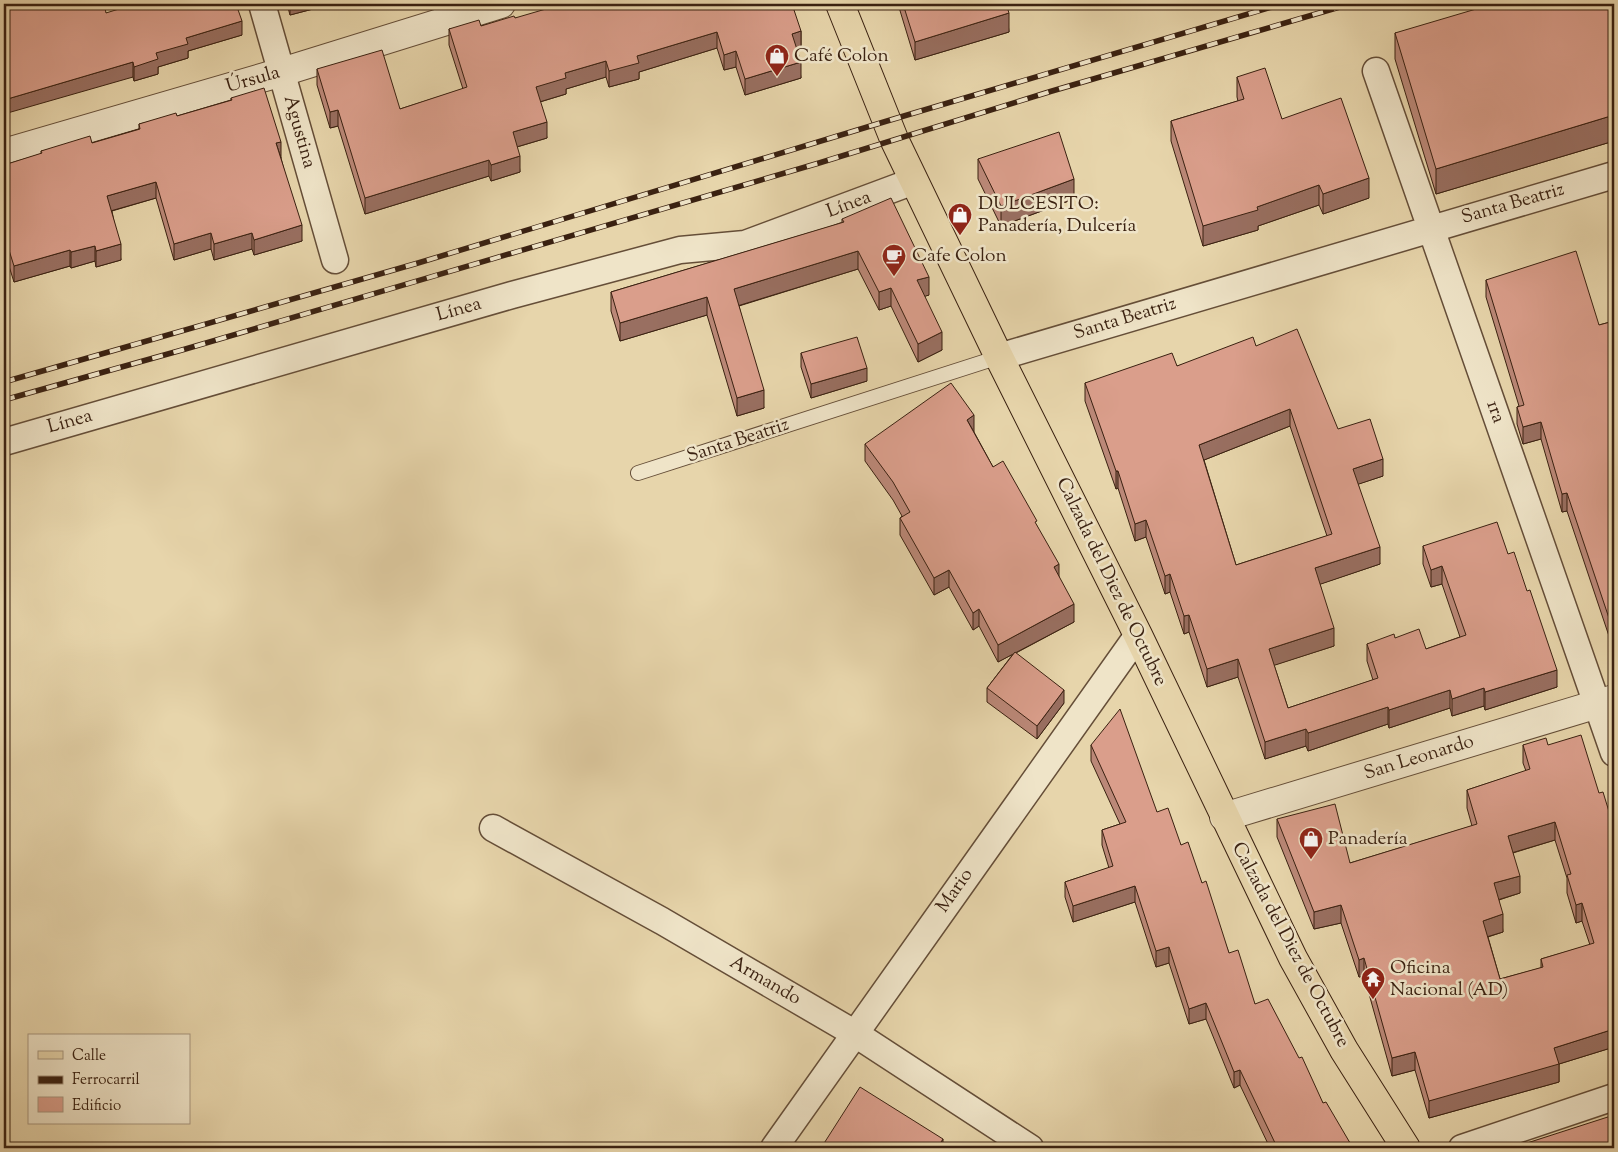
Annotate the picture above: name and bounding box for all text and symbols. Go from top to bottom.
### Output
shop icon: Café Colon [764,43,790,77]
place label: Café Colon [794,43,889,70]
street label: Úrsula [223,59,283,101]
street label: Agustina [276,92,322,172]
street label: Santa Beatriz [1458,176,1568,232]
street label: Línea [823,184,875,226]
place label: DULCESITO: Panadería, Dulcería [978,191,1136,240]
shop icon: DULCESITO: Panadería, Dulcería [947,202,973,236]
cafe icon: Cafe Colon [881,243,907,277]
place label: Cafe Colon [912,243,1007,270]
street label: Línea [433,291,485,329]
street label: Santa Beatriz [1070,291,1180,347]
street label: 1ra [1479,397,1511,427]
street label: Línea [44,403,96,441]
street label: Santa Beatriz [683,412,793,470]
street label: Calzada del Diez de Octubre [1049,473,1173,691]
street label: San Leonardo [1361,728,1477,788]
shop icon: Panadería [1298,826,1324,860]
place label: Panadería [1328,826,1408,853]
street label: Calzada del Diez de Octubre [1224,837,1356,1053]
street label: Mario [930,863,980,919]
street label: Armando [724,950,806,1012]
place label: Oficina Nacional (AD) [1390,955,1508,1004]
temple icon: Oficina Nacional (AD) [1360,966,1386,1000]
legend [28,1034,190,1124]
text: Calle [72,1046,106,1067]
text: Ferrocarril [72,1070,140,1091]
text: Edificio [72,1096,121,1117]

